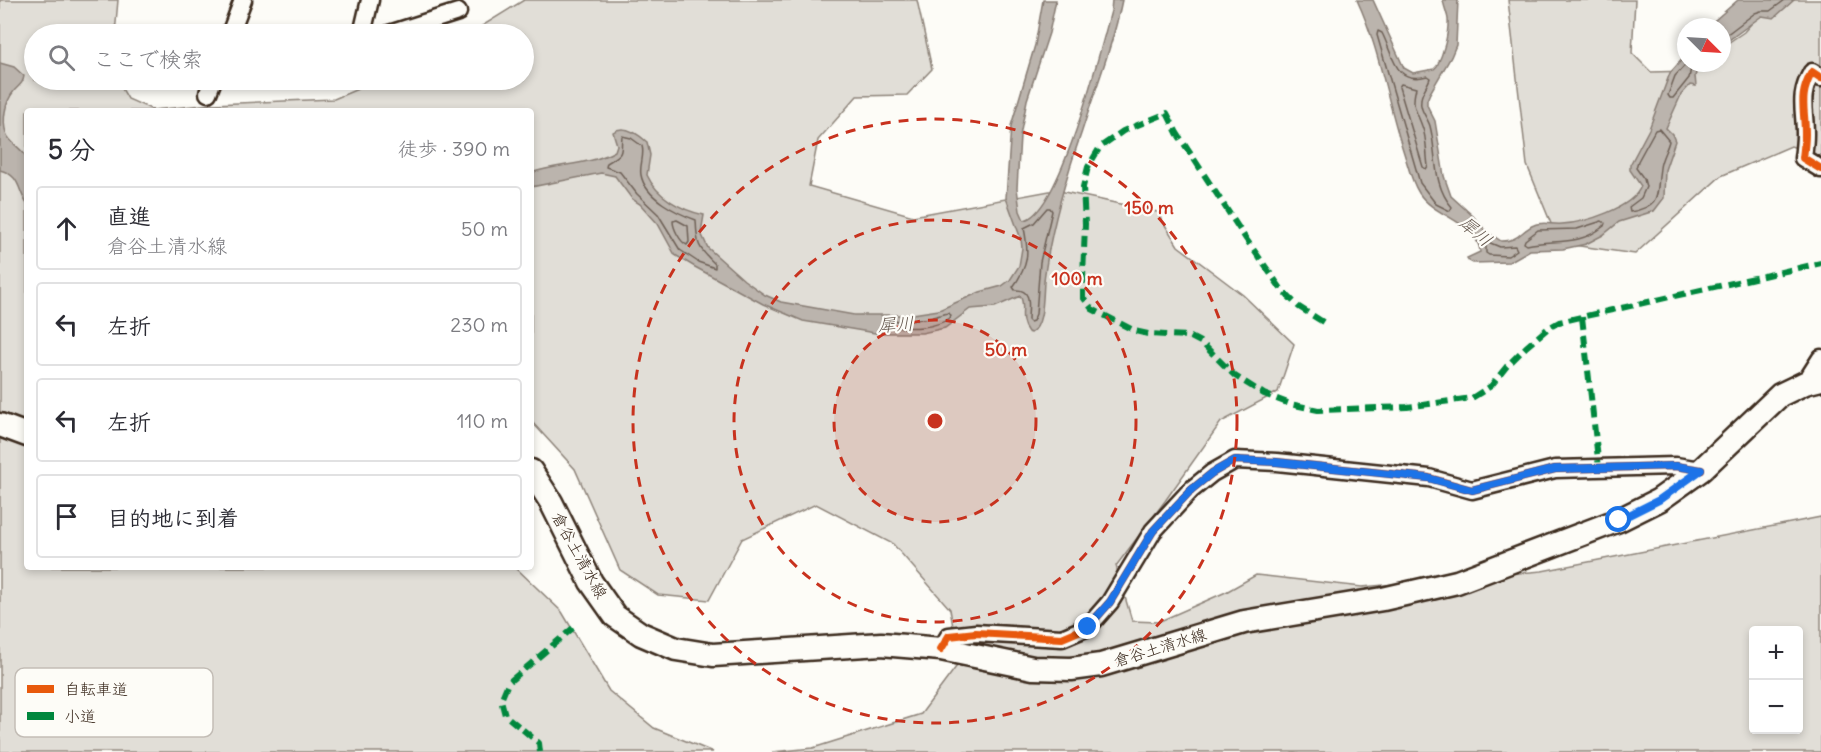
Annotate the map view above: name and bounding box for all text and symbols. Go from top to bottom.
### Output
north arrow [1677,18,1731,72]
search box [24,24,534,90]
icon: search [45,41,78,74]
text: ここで検索 [93,45,203,73]
text: 5 分 [48,133,95,166]
text: 徒歩 · 390 m [398,136,510,161]
text: 150 m [1124,196,1174,219]
text: 直進 [107,202,151,230]
water label: 犀川 [1455,211,1497,251]
icon: ahead [50,212,83,245]
text: 50 m [461,216,508,241]
text: 倉谷土清水線 [107,233,227,258]
text: 100 m [1052,267,1103,290]
icon: left [50,308,83,341]
text: 左折 [107,312,151,340]
text: 230 m [450,312,508,337]
water label: 犀川 [877,312,915,336]
text: 50 m [985,338,1027,361]
icon: left [50,404,83,437]
text: 左折 [107,408,151,436]
text: 110 m [457,408,508,433]
centre of rings [925,411,945,431]
icon: arrive [50,500,83,533]
text: 目的地に到着 [107,504,239,532]
route start [1605,506,1631,532]
street label: 倉谷土清水線 [548,508,612,602]
route end [1074,613,1100,639]
street label: 倉谷土清水線 [1111,623,1209,671]
map controls [1749,626,1803,734]
button: + [1749,626,1803,680]
legend [15,668,213,737]
text: 自転車道 [64,679,128,699]
button: − [1749,680,1803,734]
text: 小道 [64,706,96,726]

